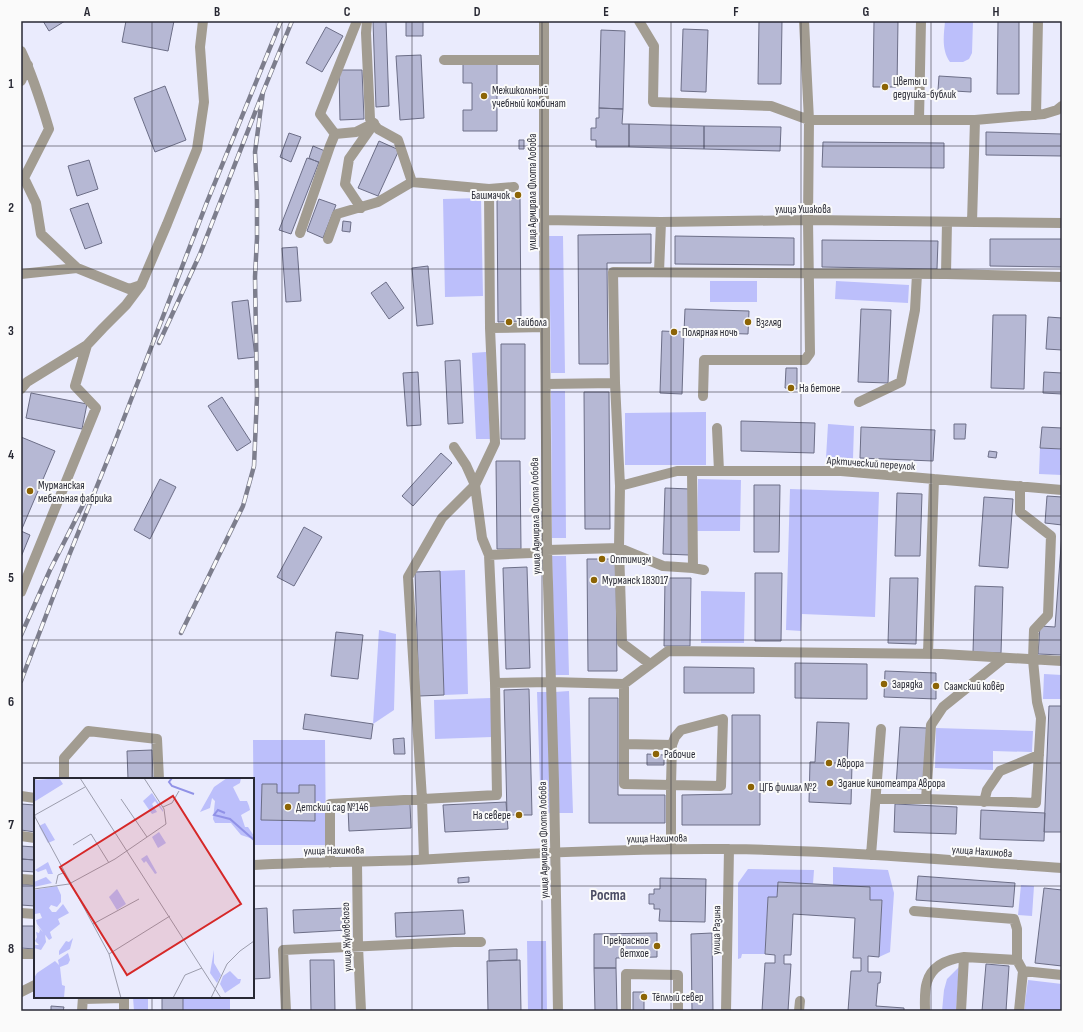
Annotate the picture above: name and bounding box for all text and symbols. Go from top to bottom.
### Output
text: A [83,4,91,20]
text: B [214,4,220,20]
text: C [344,4,351,20]
text: D [474,4,481,20]
text: E [603,4,609,20]
text: F [733,4,739,20]
text: G [863,4,870,20]
text: H [993,4,1000,20]
place label: Цветы и дедушка-бублик [893,75,957,101]
text: 1 [8,76,14,92]
marker: Цветы и дедушка-бублик [880,82,890,92]
place label: Межшкольный учебный комбинат [492,84,566,110]
marker: Межшкольный учебный комбинат [479,91,489,101]
street label: улица Адмирала Флота Лобова [526,133,539,251]
place label: Башмачок [471,189,511,202]
marker: Башмачок [513,190,523,200]
text: 2 [8,200,14,216]
street label: улица Ушакова [775,203,831,216]
place label: Тайбола [517,316,547,329]
place label: Взгляд [756,316,782,329]
marker: Тайбола [504,317,514,327]
marker: Взгляд [743,317,753,327]
text: 3 [8,323,14,339]
place label: Полярная ночь [682,326,738,339]
marker: Полярная ночь [669,327,679,337]
place label: На бетоне [799,382,840,395]
marker: На бетоне [786,383,796,393]
text: 4 [8,447,14,463]
street label: Арктический переулок [825,454,916,473]
street label: улица Адмирала Флота Лобова [528,457,543,575]
place label: Мурманская мебельная фабрика [38,479,112,505]
marker: Мурманская мебельная фабрика [25,486,35,496]
place label: Оптимизм [610,553,651,566]
marker: Оптимизм [597,554,607,564]
text: 5 [8,570,14,586]
place label: Мурманск 183017 [602,574,669,587]
marker: Мурманск 183017 [589,575,599,585]
place label: Зарядка [892,678,923,691]
marker: Зарядка [879,679,889,689]
place label: Саамский ковёр [944,680,1005,693]
marker: Саамский ковёр [931,681,941,691]
text: 6 [8,694,14,710]
place label: Рабочие [664,748,695,761]
marker: Рабочие [651,749,661,759]
place label: Аврора [836,757,864,770]
marker: Аврора [824,758,834,768]
place label: Здание кинотеатра Аврора [838,777,945,790]
inset map [34,778,254,998]
marker: Здание кинотеатра Аврора [825,778,835,788]
street label: улица Адмирала Флота Лобова [536,781,551,899]
place label: ЦГБ филиал №2 [759,781,817,794]
marker: ЦГБ филиал №2 [746,782,756,792]
place label: Детский сад №146 [296,801,369,814]
marker: Детский сад №146 [283,802,293,812]
place label: На севере [473,809,511,822]
marker: На севере [514,810,524,820]
text: 7 [8,817,14,833]
street label: улица Нахимова [627,831,687,846]
street label: улица Нахимова [304,843,364,858]
street label: улица Нахимова [951,843,1013,860]
district label: Роста [590,886,626,905]
street label: улица Жуковского [339,902,354,972]
street label: улица Разина [710,905,723,955]
place label: Прекрасное ветхое [604,934,649,960]
text: 8 [8,941,14,957]
marker: Прекрасное ветхое [652,941,662,951]
place label: Тёплый север [652,991,704,1004]
marker: Тёплый север [639,992,649,1002]

